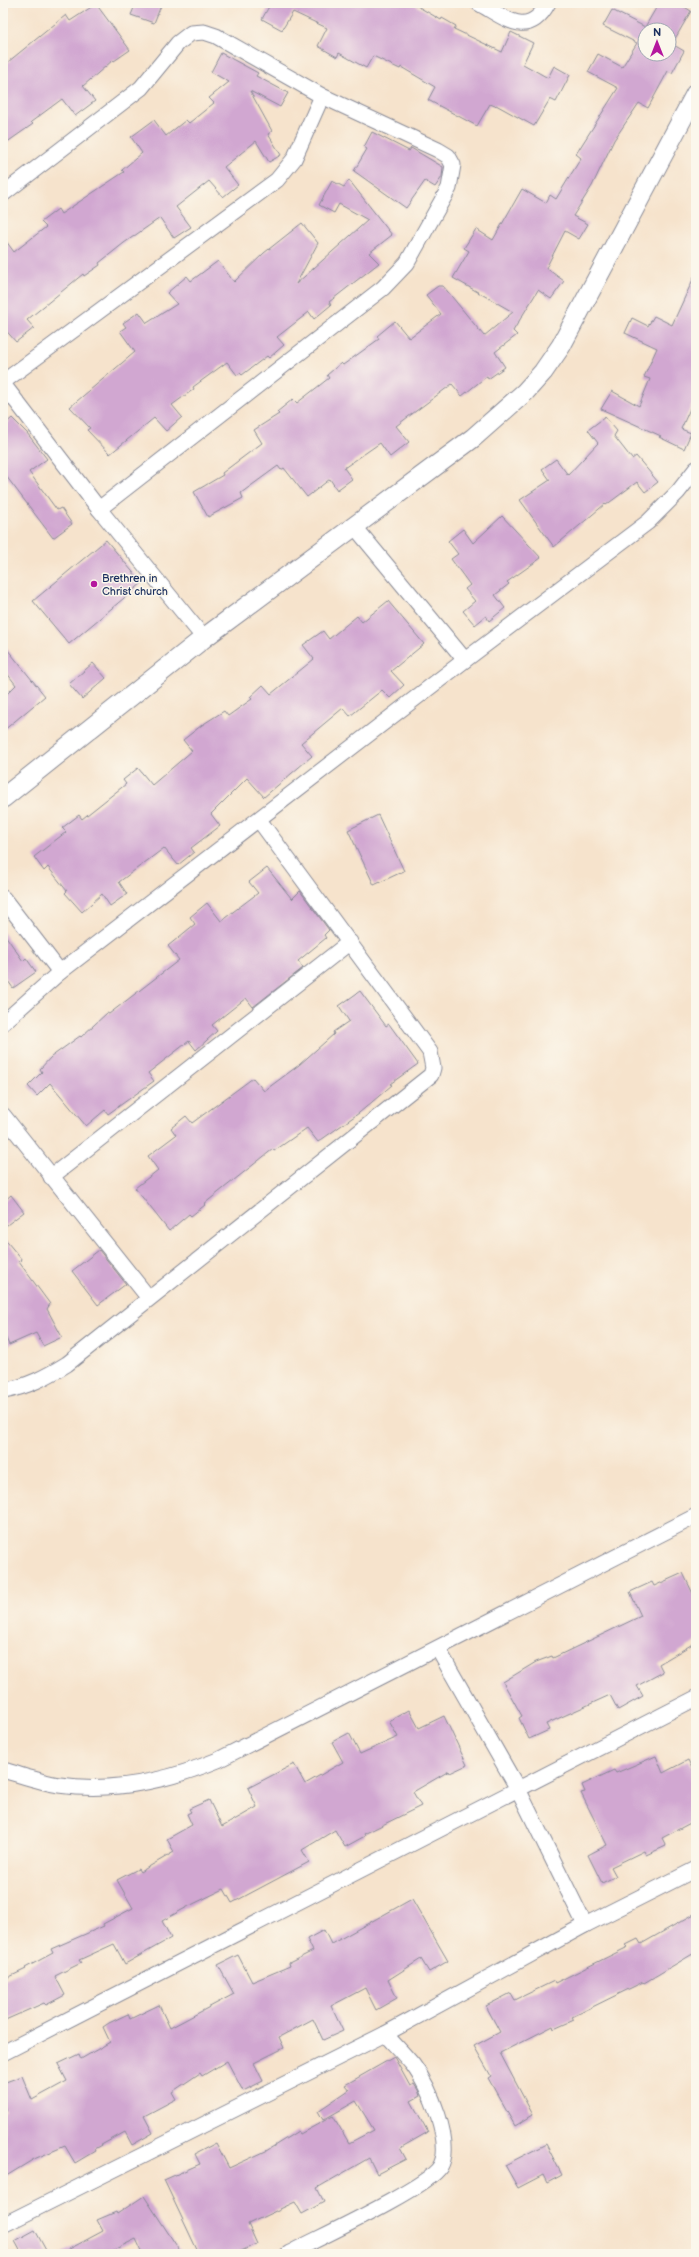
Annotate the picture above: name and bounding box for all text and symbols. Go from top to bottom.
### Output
north arrow [637,22,677,62]
text: N [653,26,661,39]
place label: Brethren in Christ church [102,572,168,598]
marker: Brethren in Christ church [89,579,99,589]

